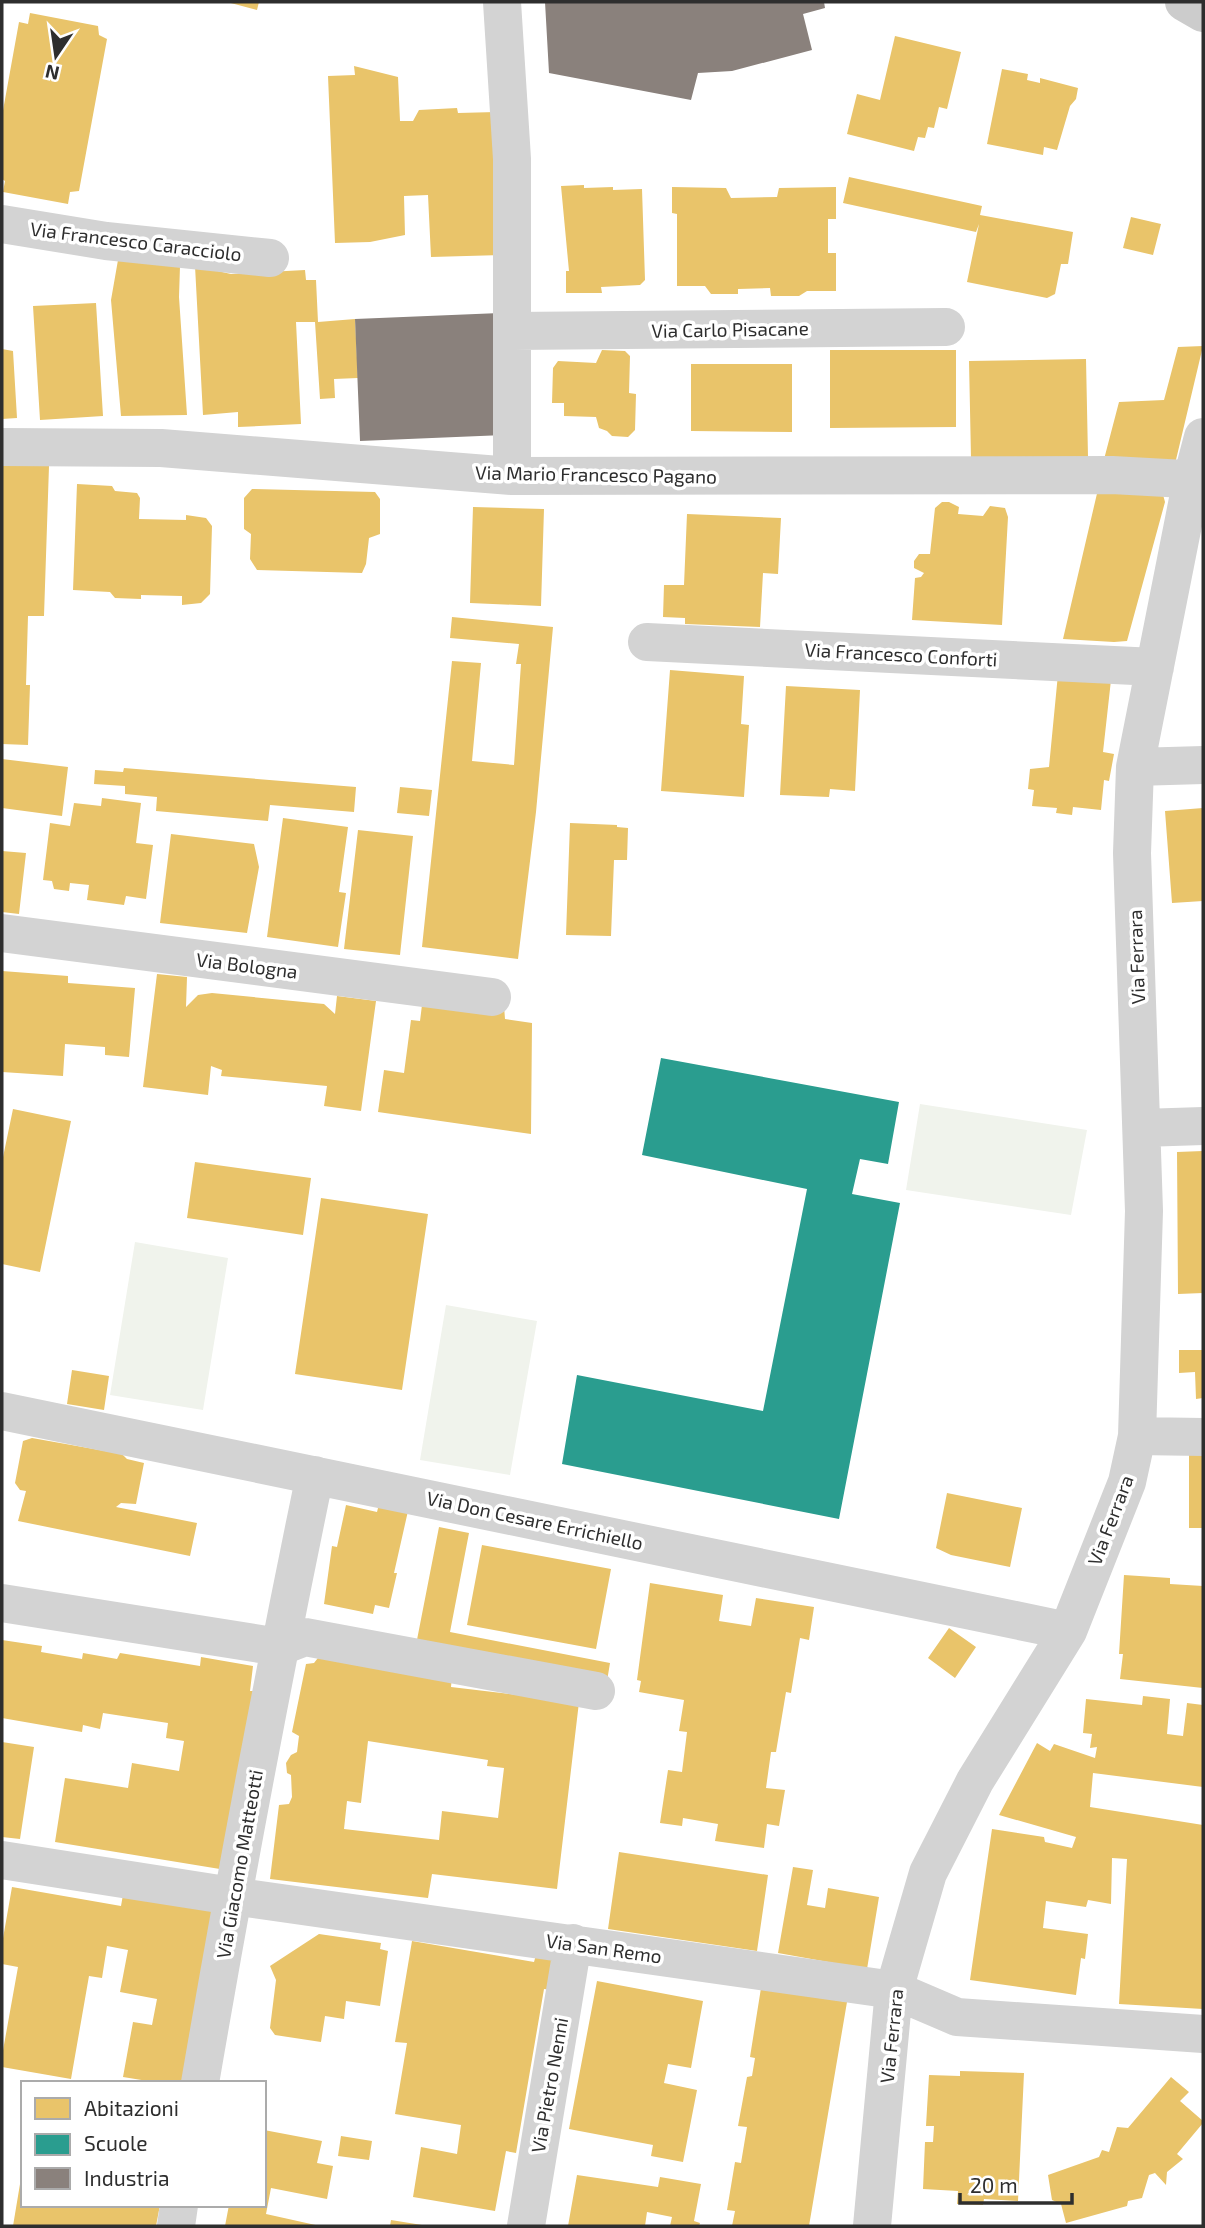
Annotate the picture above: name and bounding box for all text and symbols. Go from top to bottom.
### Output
north arrow [21,21,91,91]
text: N [43,60,61,86]
street label: Via Francesco Caracciolo [29,217,243,265]
street label: Via Carlo Pisacane [651,316,809,342]
street label: Via Mario Francesco Pagano [475,460,717,488]
street label: Via Francesco Conforti [804,637,998,671]
street label: Via Ferrara [1123,909,1149,1005]
street label: Via Bologna [195,947,299,983]
street label: Via Ferrara [1082,1472,1138,1568]
street label: Via Don Cesare Errichiello [425,1486,645,1554]
street label: Via Giacomo Matteotti [211,1768,267,1960]
street label: Via San Remo [545,1928,663,1968]
street label: Via Ferrara [875,1988,907,2084]
street label: Via Pietro Nenni [526,2015,572,2155]
legend [21,2081,266,2207]
text: Abitazioni [84,2095,179,2120]
text: Scuole [84,2130,147,2155]
scale bar [960,2162,1072,2206]
text: Industria [84,2165,170,2190]
text: 20 m [970,2172,1018,2197]

